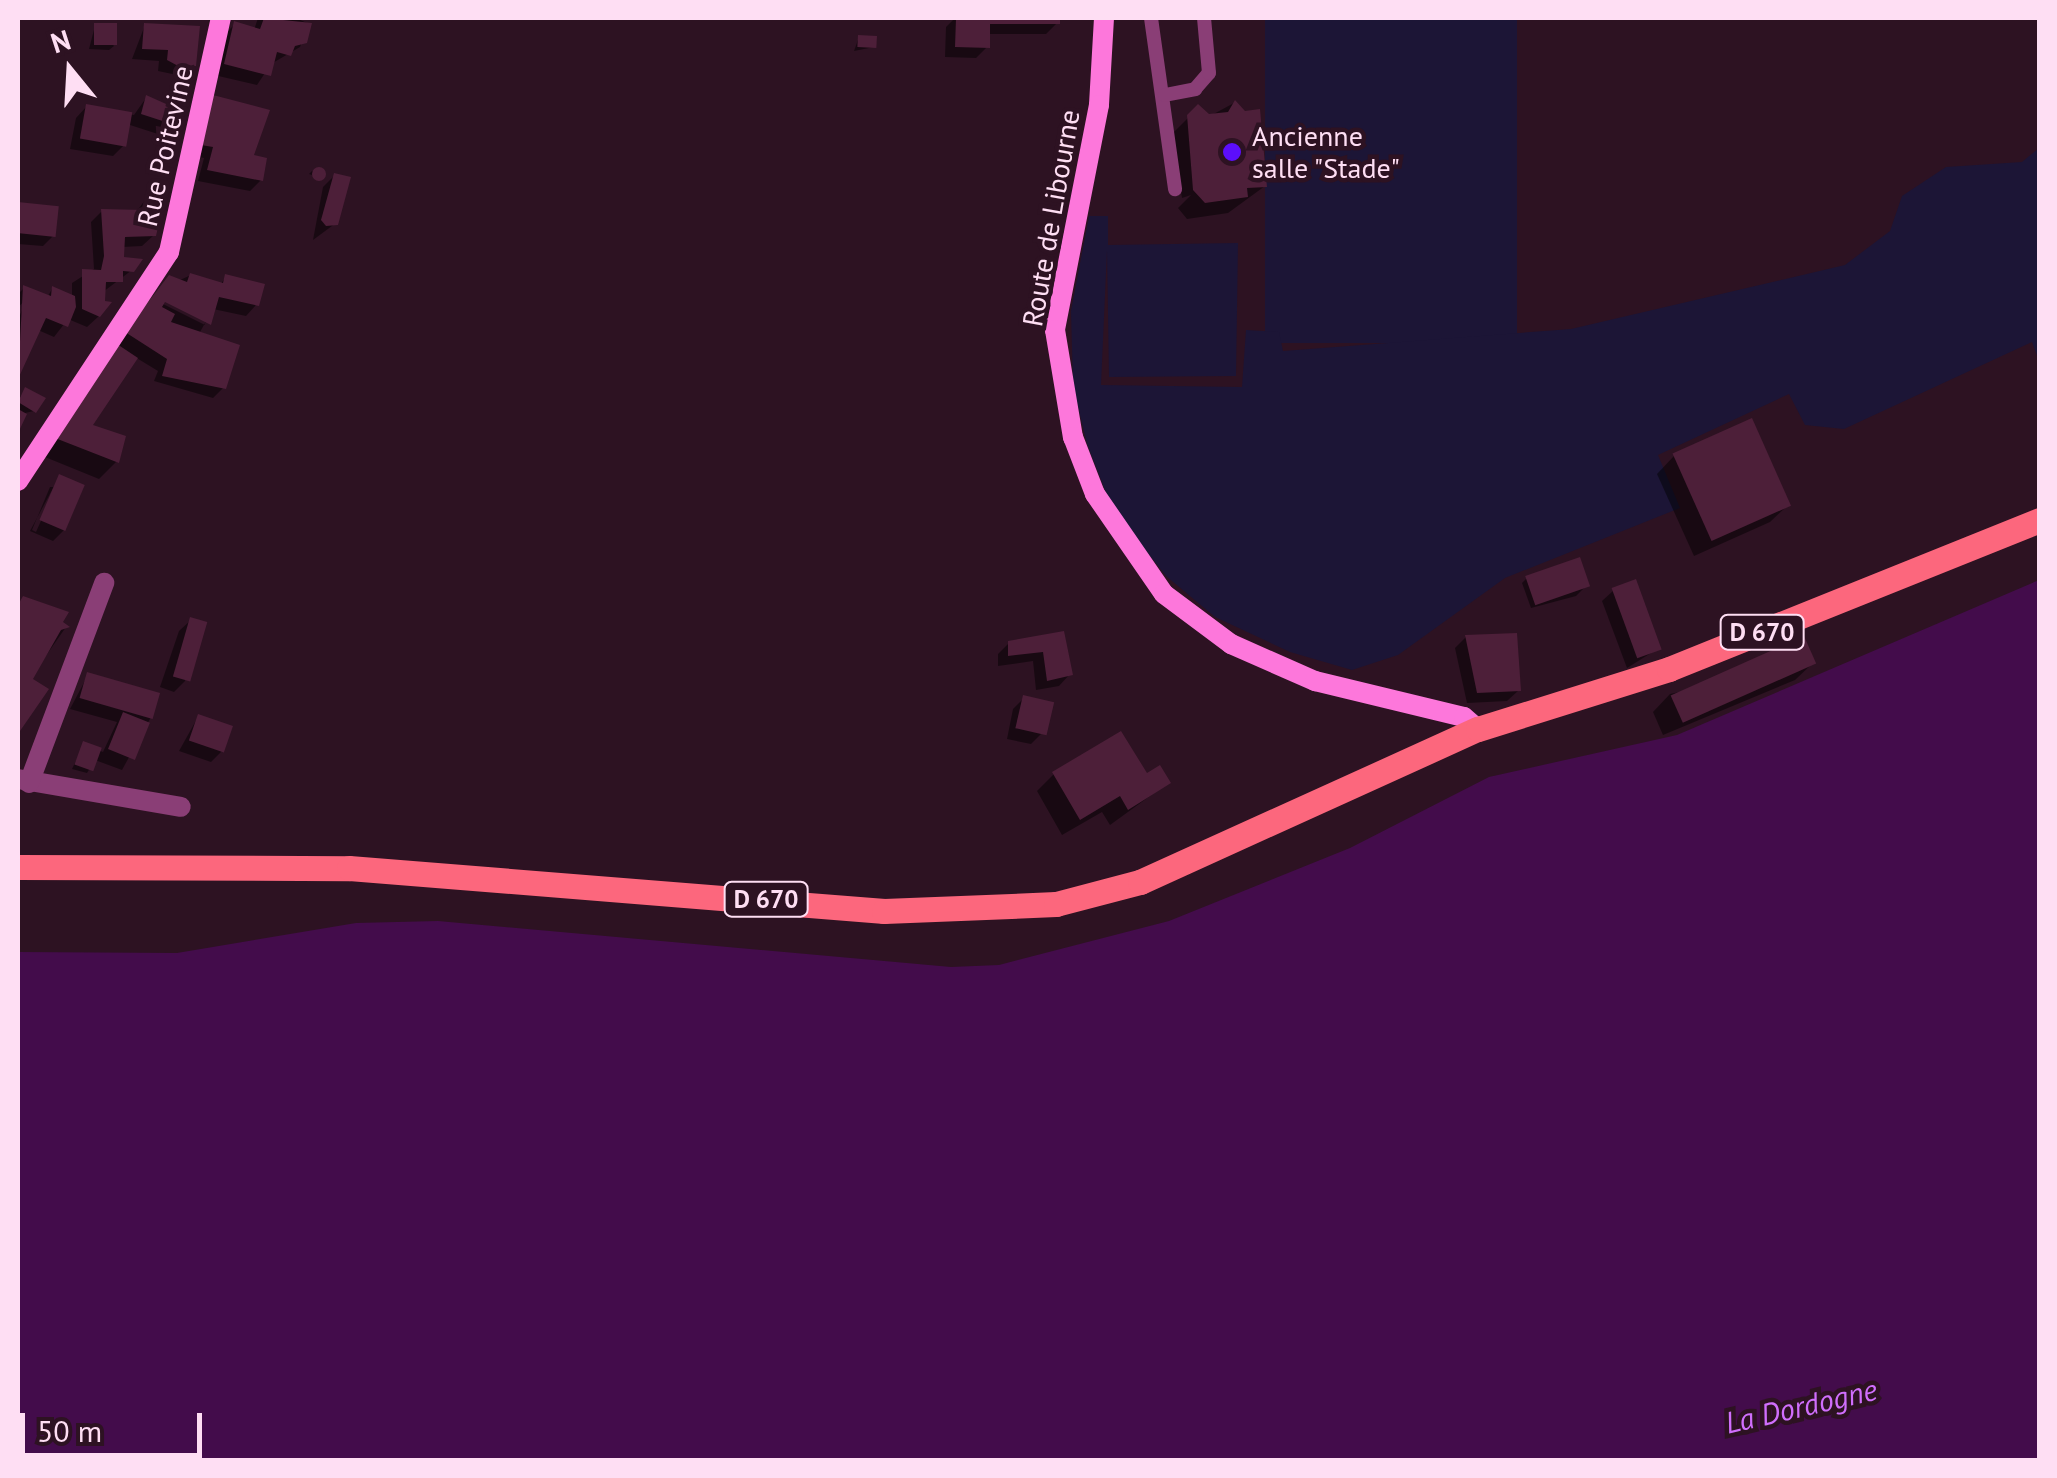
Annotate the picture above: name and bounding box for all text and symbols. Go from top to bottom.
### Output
north arrow [20,20,120,120]
text: N [46,21,75,61]
street label: Rue Poitevine [130,62,200,230]
street label: Route de Libourne [1015,107,1087,329]
place label: Ancienne salle "Stade" [1252,119,1402,185]
marker: Ancienne salle "Stade" [1221,141,1243,163]
road number: D 670 [1717,612,1807,652]
road number: D 670 [721,879,811,919]
water label: La Dordogne [1722,1371,1880,1441]
scale bar [25,1393,208,1455]
text: 50 m [37,1411,102,1450]

